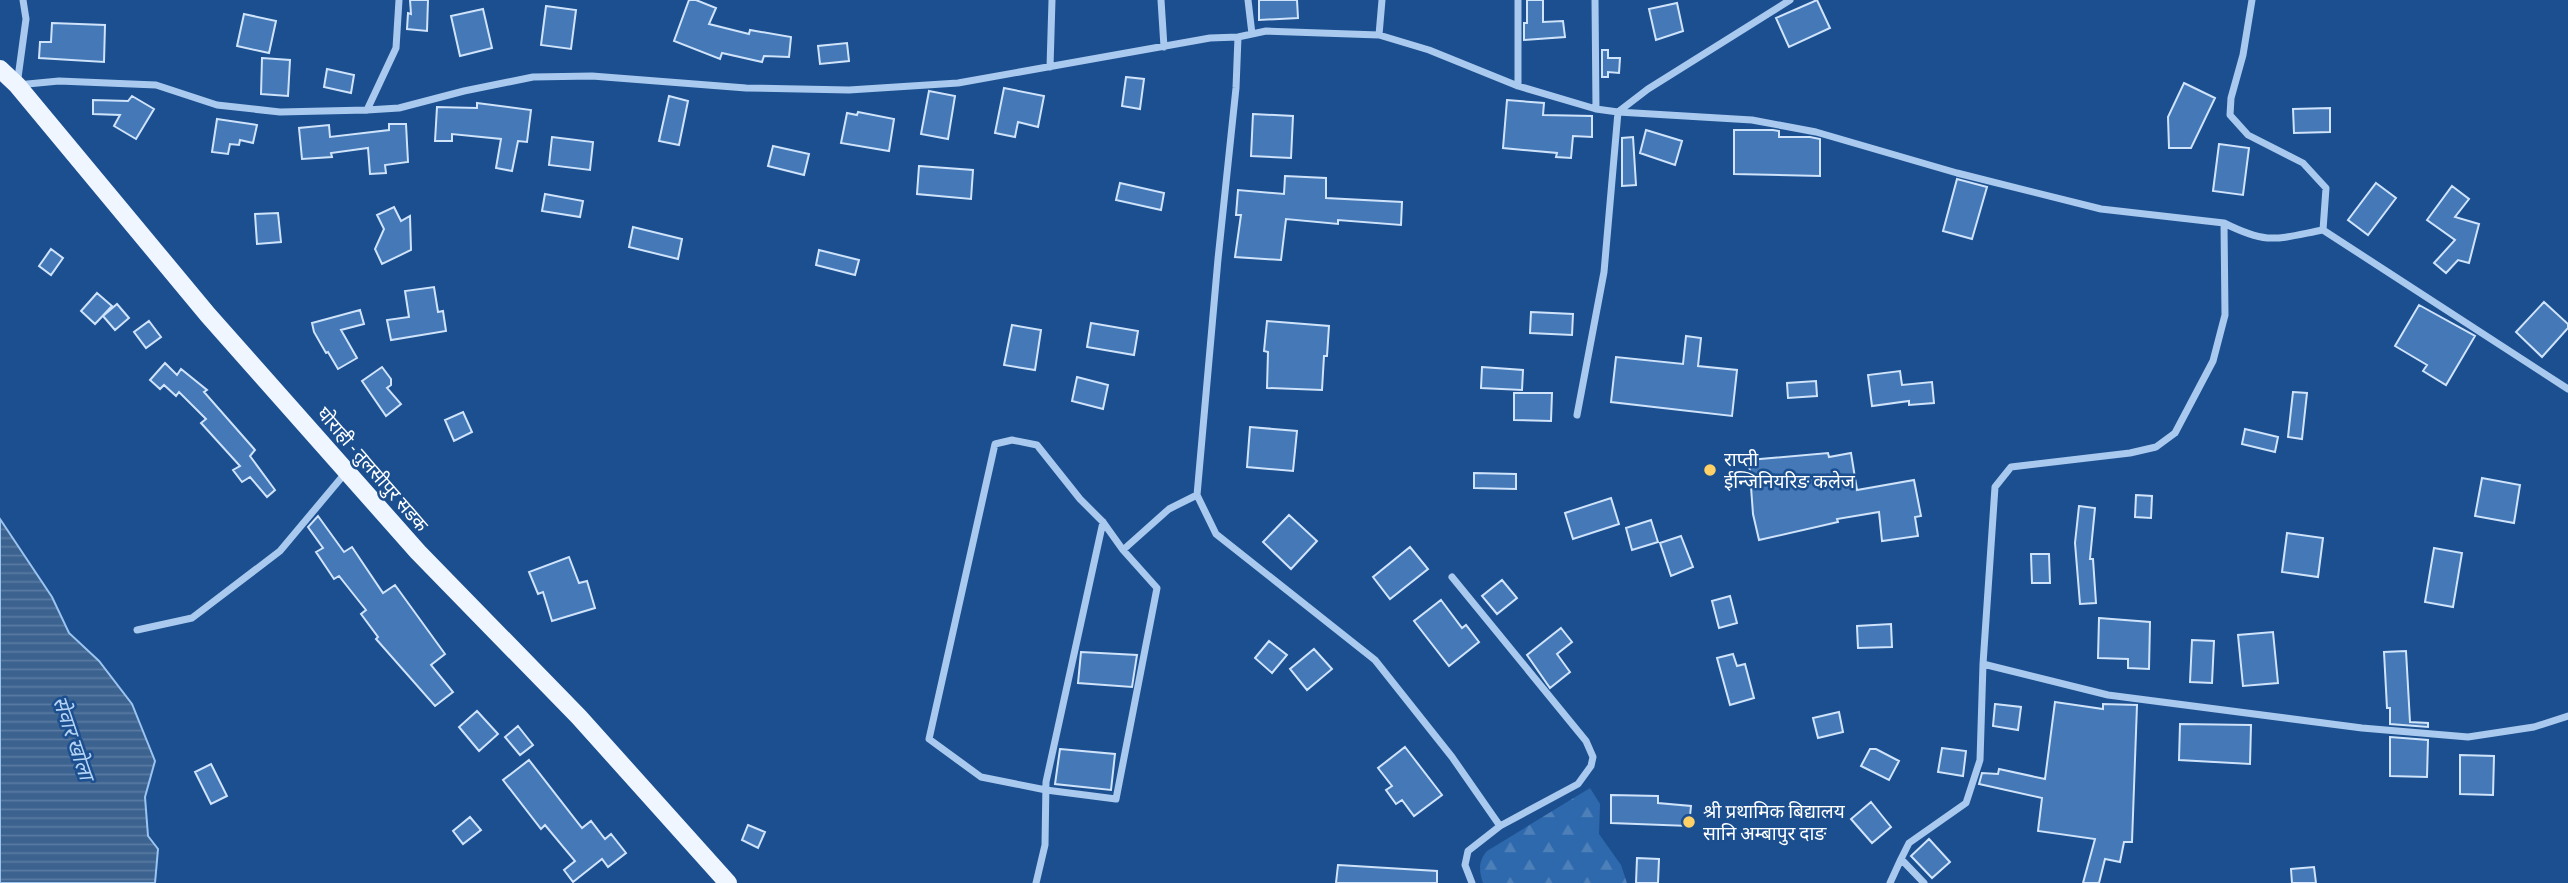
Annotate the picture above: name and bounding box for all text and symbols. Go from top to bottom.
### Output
street label: घोराही - तुलसीपुर सडक [311,402,434,537]
place label: राप्ती ईन्जिनियरिङ कलेज [1724,447,1856,493]
marker: राप्ती ईन्जिनियरिङ कलेज [1702,462,1718,478]
water label: सेवार खोला [47,692,101,787]
place label: श्री प्रथामिक बिद्यालय सानि अम्बापुर दाङ [1703,799,1846,846]
marker: श्री प्रथामिक बिद्यालय सानि अम्बापुर दाङ [1681,814,1697,830]

